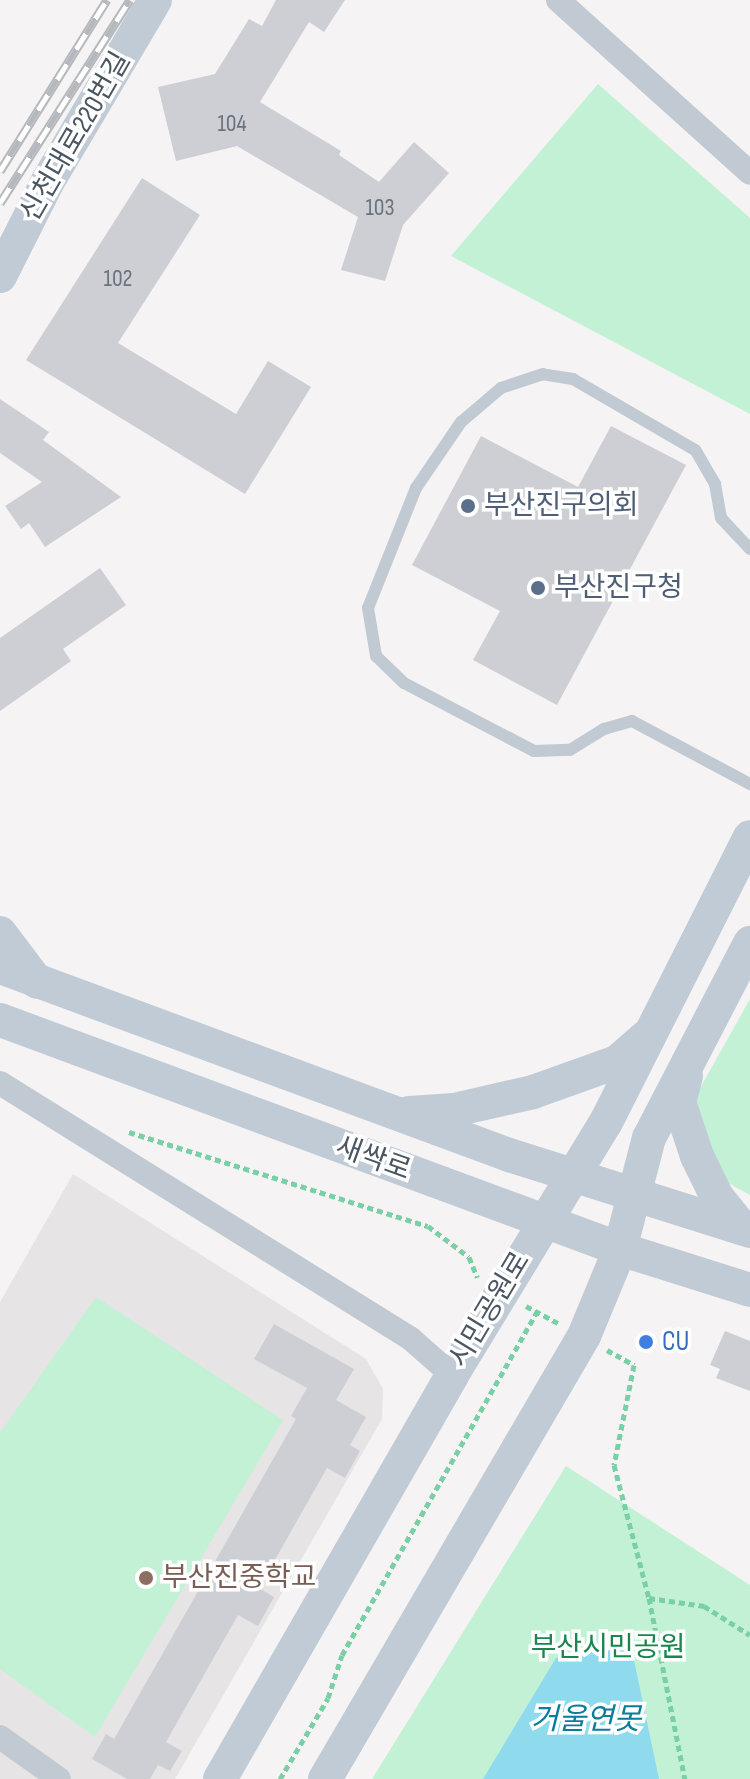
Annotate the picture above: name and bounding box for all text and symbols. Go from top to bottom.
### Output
street label: 신천대로220번길 [14,46,138,228]
house number: 104 [217,110,247,138]
house number: 103 [365,194,395,222]
house number: 102 [104,265,132,293]
place label: 부산진구의회 [484,489,639,523]
marker: 부산진구의회 [459,497,477,515]
place label: 부산진구청 [554,571,683,605]
marker: 부산진구청 [529,579,547,597]
street label: 새싹로 [331,1130,415,1188]
street label: 시민공원로 [442,1246,538,1374]
place label: CU [662,1325,689,1359]
marker: CU [637,1333,655,1351]
place label: 부산진중학교 [162,1561,317,1595]
marker: 부산진중학교 [137,1569,155,1587]
park label: 부산시민공원 [531,1631,685,1665]
water label: 거울연못 [531,1702,641,1738]

